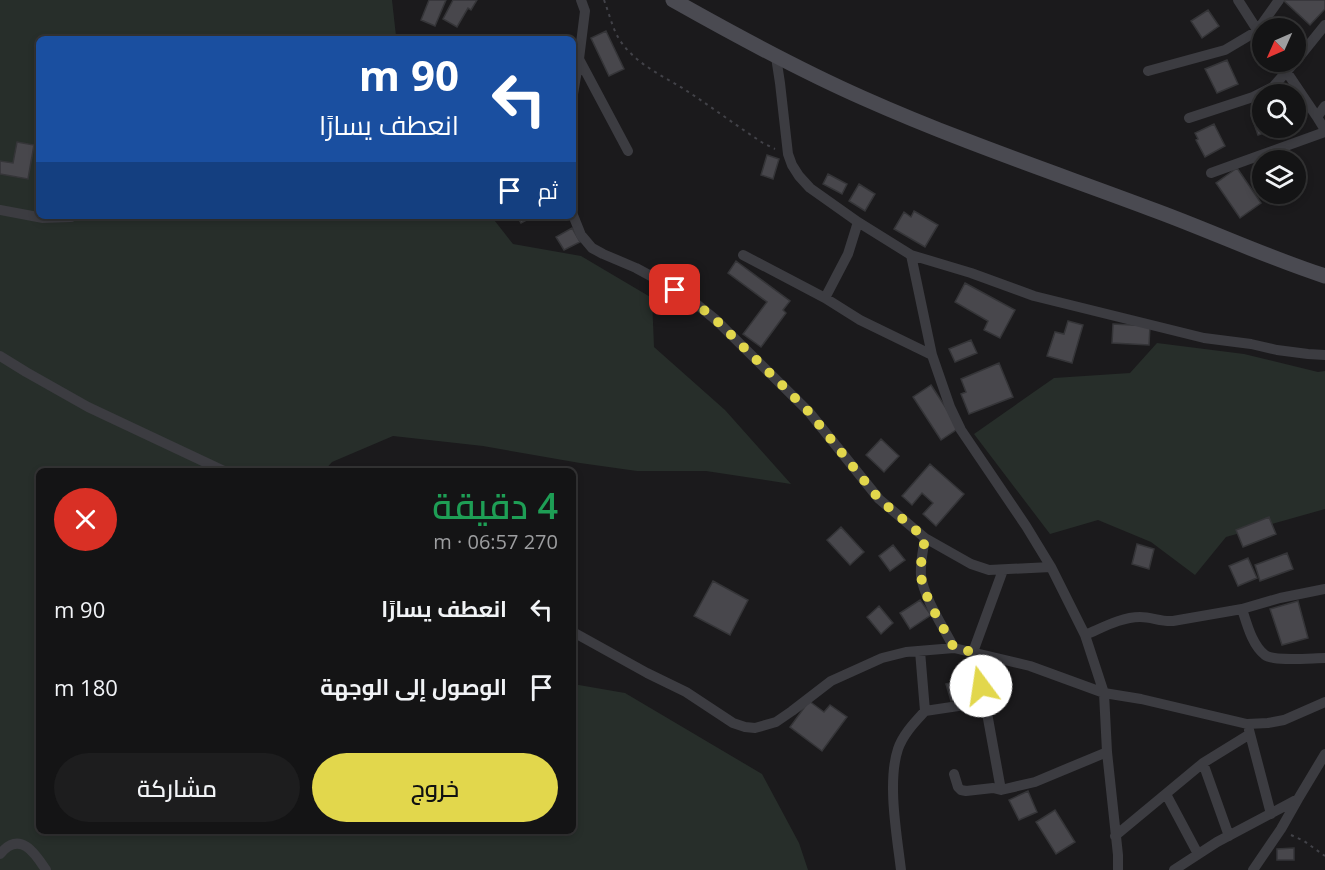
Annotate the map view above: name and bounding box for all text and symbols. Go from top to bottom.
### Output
north arrow [1252,18,1306,72]
map controls [1252,18,1306,204]
text: 90 m [359,46,459,103]
icon: left [480,60,558,138]
button: search [1252,84,1306,138]
text: انعطف يسارًا [319,106,459,143]
button: layers [1252,150,1306,204]
icon: arrive [493,174,526,207]
text: ثم [538,175,558,205]
pin [649,264,700,315]
icon: arrive [658,273,691,306]
text: 4 دقيقة [432,481,558,530]
button: close [54,488,117,551]
text: 270 m · 06:57 [433,528,558,555]
text: انعطف يسارًا [381,593,507,623]
icon: left [525,593,558,626]
text: 90 m [54,594,105,624]
position arrow [949,654,1013,718]
text: الوصول إلى الوجهة [320,671,507,701]
icon: arrive [525,671,558,704]
text: 180 m [54,672,118,702]
button: مشاركة [54,753,300,822]
button: خروج [312,753,558,822]

